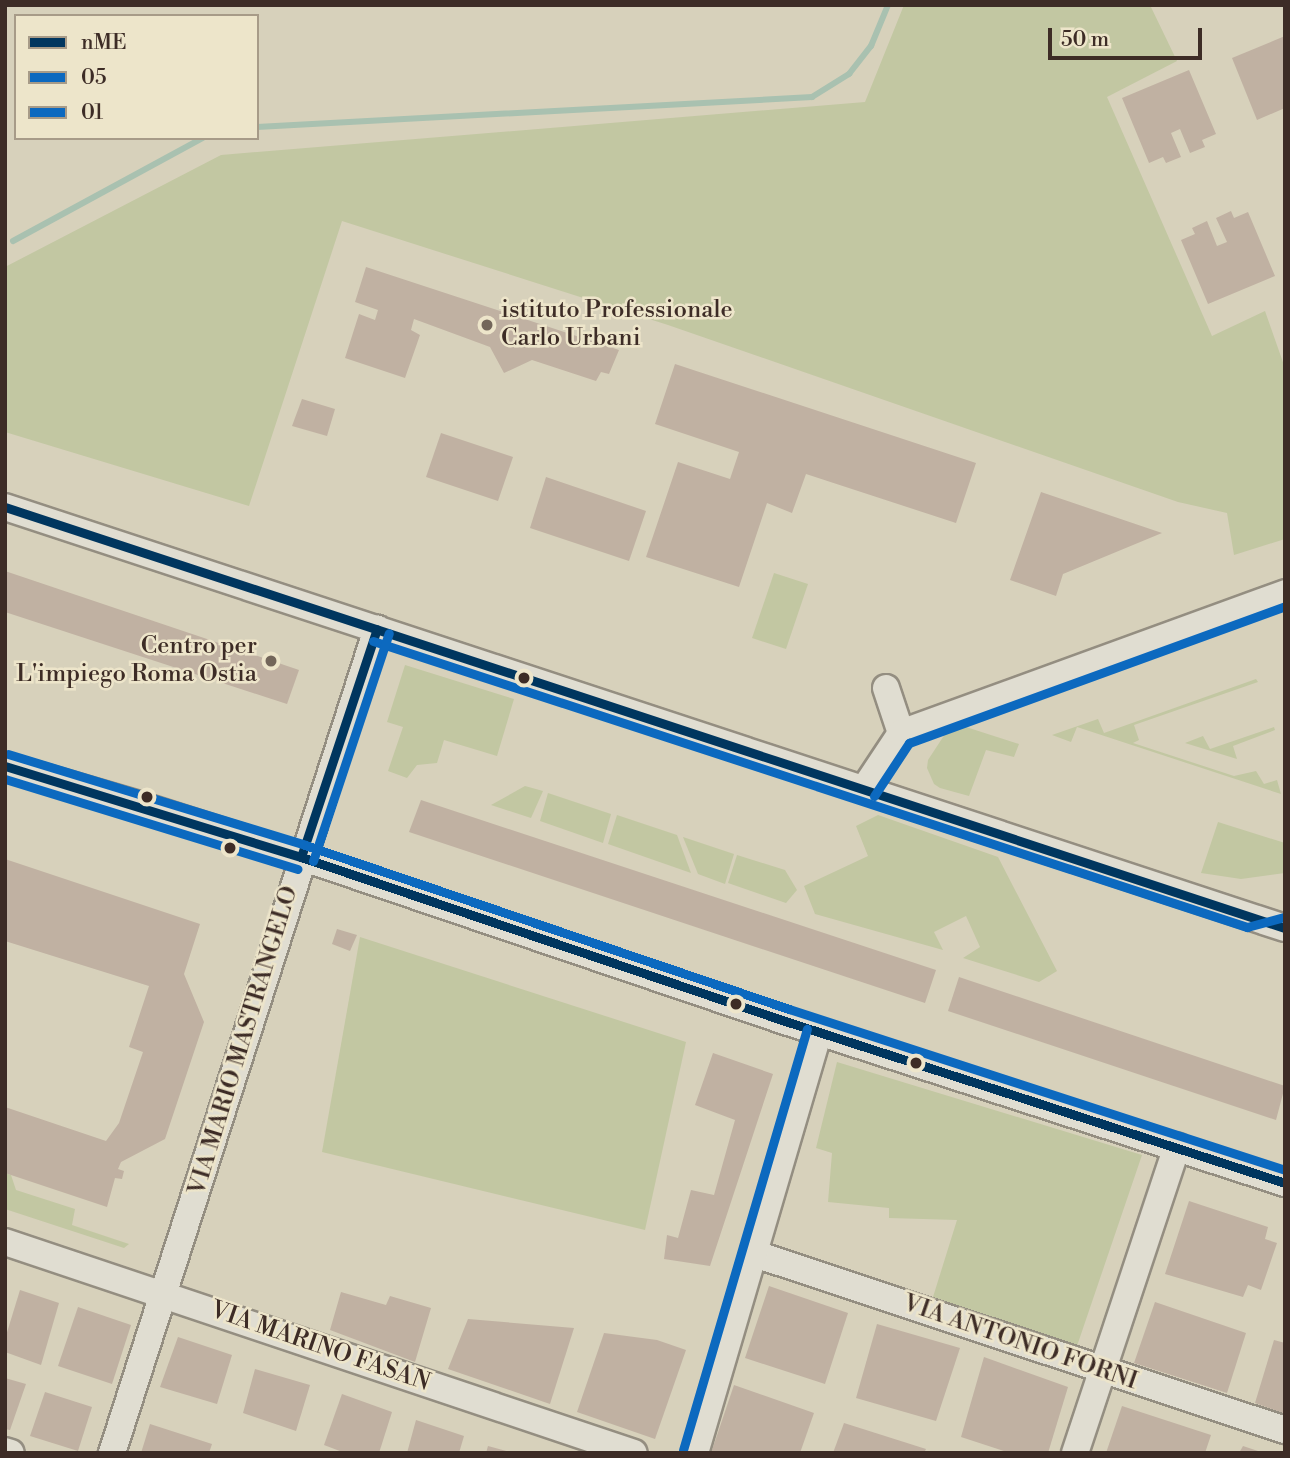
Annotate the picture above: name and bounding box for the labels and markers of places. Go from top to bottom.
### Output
place label: istituto Professionale Carlo Urbani [501,297,733,353]
marker: istituto Professionale Carlo Urbani [479,317,495,333]
place label: Centro per L'impiego Roma Ostia [16,633,257,689]
marker: Centro per L'impiego Roma Ostia [263,653,279,669]
unlabelled marker [517,671,531,685]
unlabelled marker [140,790,154,804]
unlabelled marker [223,841,237,855]
unlabelled marker [729,997,743,1011]
unlabelled marker [909,1056,923,1070]

